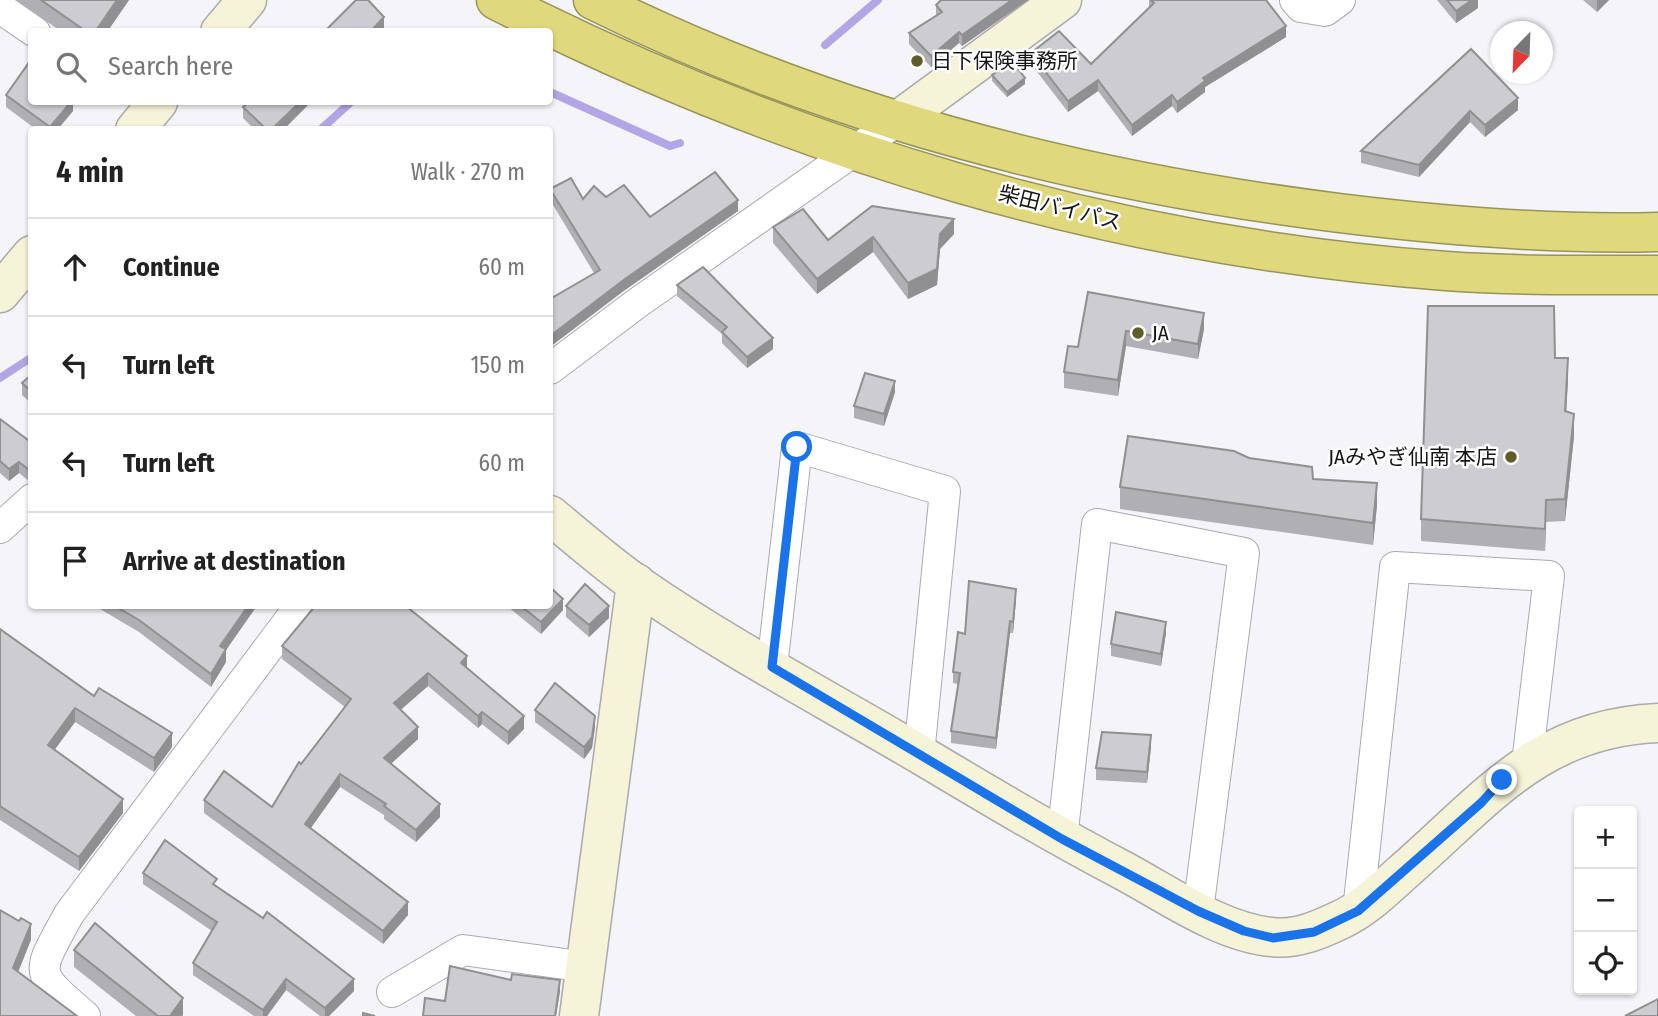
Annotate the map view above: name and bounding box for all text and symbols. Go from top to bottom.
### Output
north arrow [1490,21,1553,84]
search box [28,28,553,105]
icon: search [52,48,90,86]
place label: 日下保険事務所 [931,48,1078,74]
text: Search here [108,51,233,82]
marker: 日下保険事務所 [909,53,925,69]
text: 4 min [56,154,124,190]
text: Walk · 270 m [411,158,525,186]
street label: 柴田バイパス [996,180,1124,236]
icon: ahead [56,248,94,286]
text: Continue [123,252,220,283]
text: 60 m [479,253,525,281]
place label: JA [1152,320,1169,346]
marker: JA [1130,325,1146,341]
icon: left [56,346,94,384]
text: Turn left [123,350,215,381]
text: 150 m [470,351,525,379]
route start [781,431,812,462]
icon: left [56,444,94,482]
place label: JAみやぎ仙南 本店 [1328,444,1497,470]
text: Turn left [123,448,215,479]
text: 60 m [479,449,525,477]
marker: JAみやぎ仙南 本店 [1503,449,1519,465]
icon: arrive [56,542,94,580]
text: Arrive at destination [123,546,346,577]
route end [1486,764,1517,795]
map controls [1574,806,1637,995]
button: + [1574,806,1637,869]
button: − [1574,869,1637,932]
button: locate [1574,932,1637,995]

